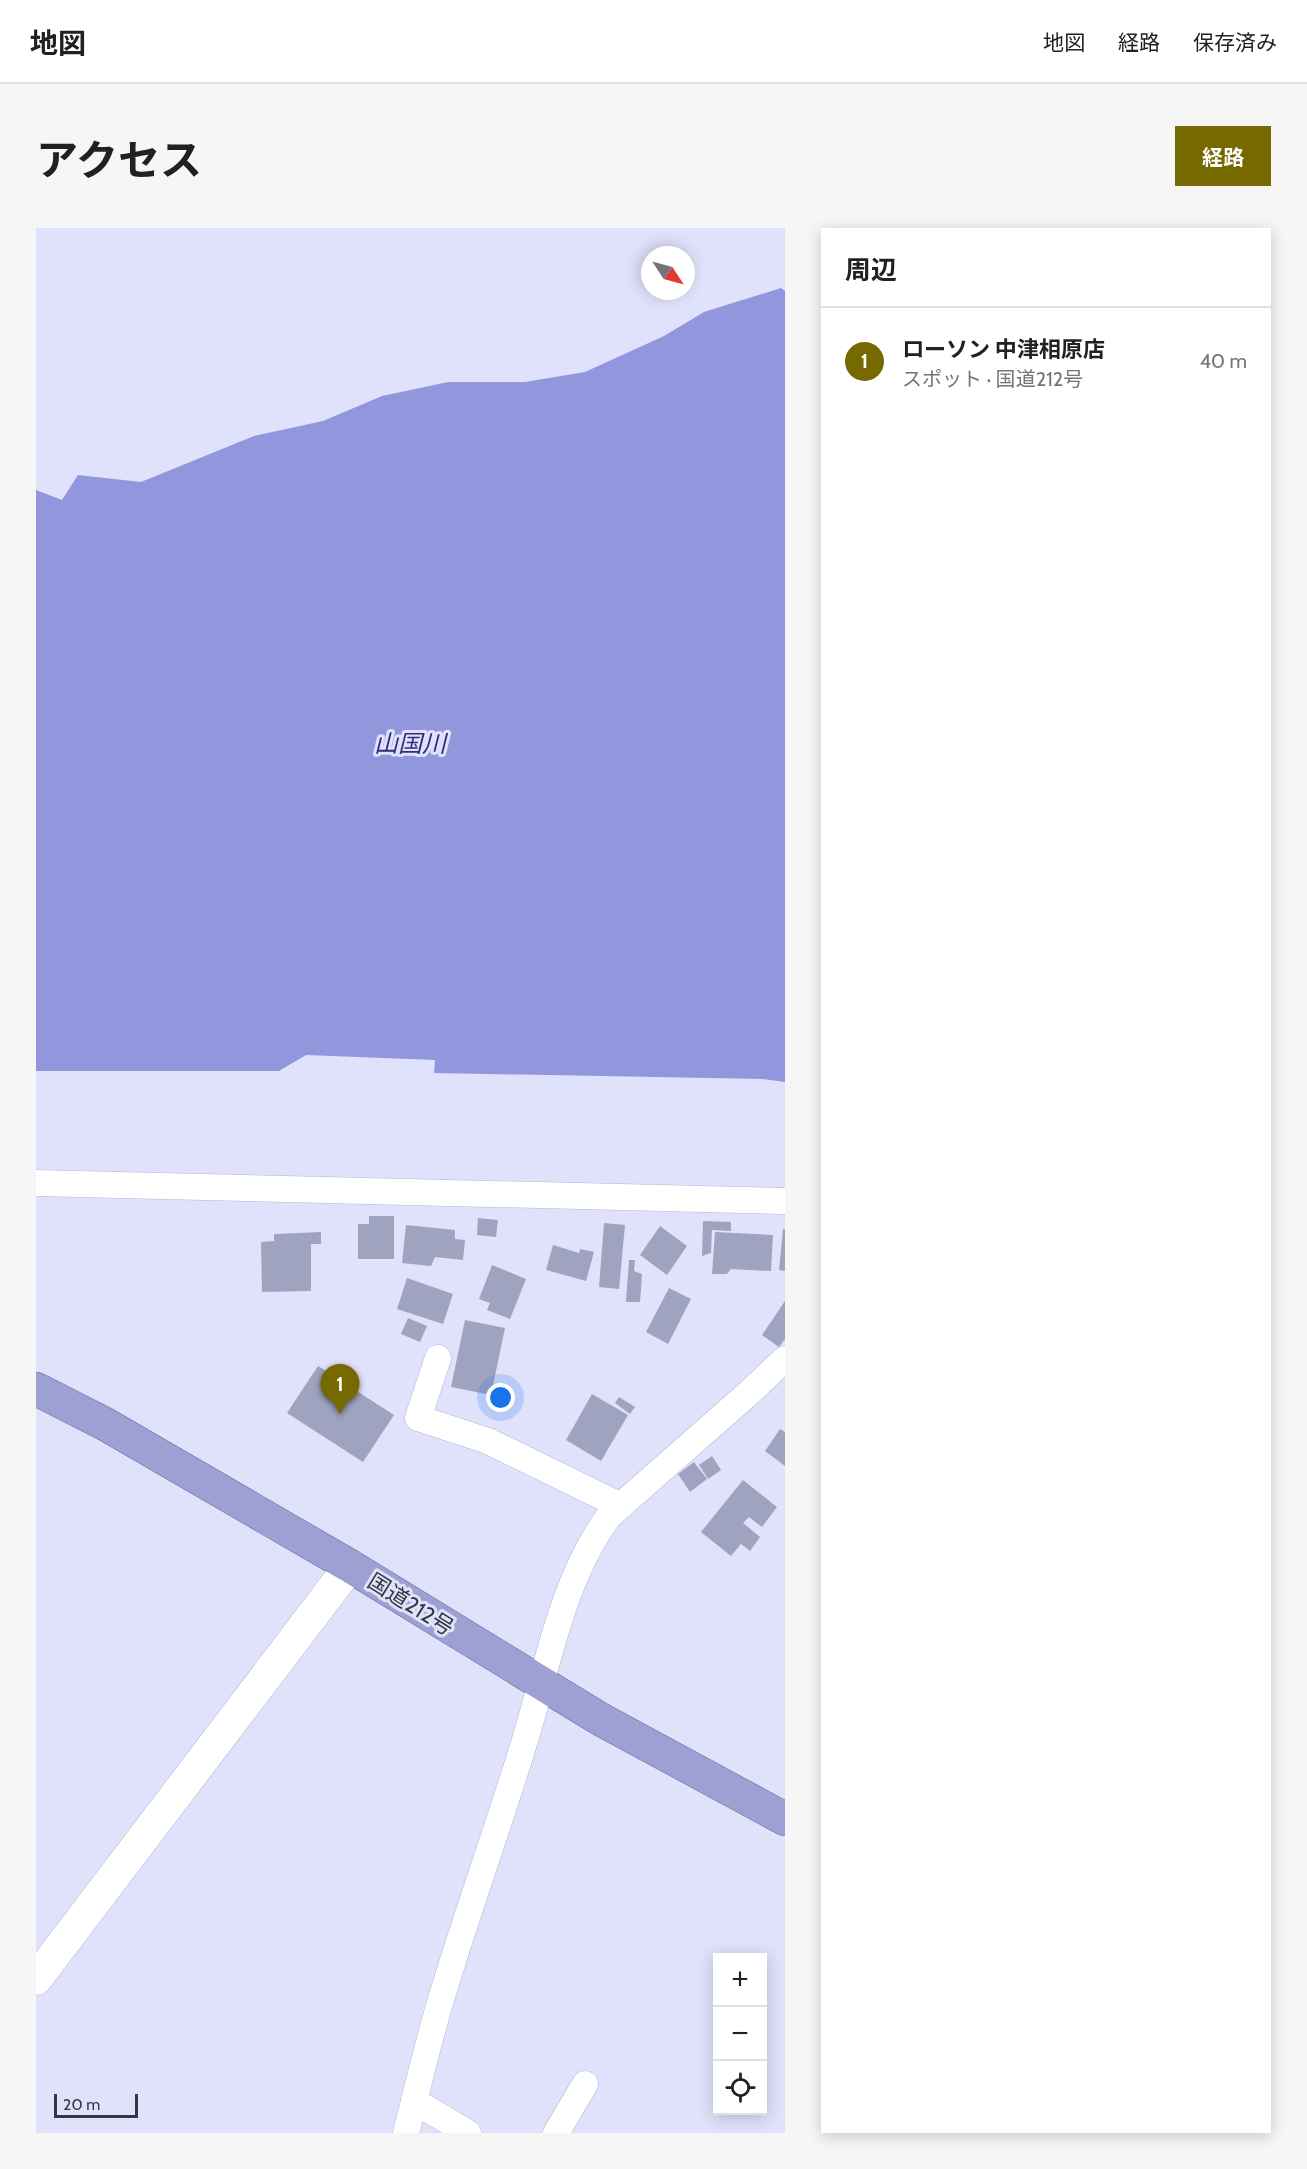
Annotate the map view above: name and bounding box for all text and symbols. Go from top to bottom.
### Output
text: 地図 [30,26,86,60]
text: 地図 [1043,30,1085,55]
text: 経路 [1118,30,1160,55]
text: 保存済み [1193,30,1277,55]
button: 経路 [1175,126,1271,186]
text: アクセス [36,134,202,186]
north arrow [641,246,695,300]
text: 周辺 [845,254,897,286]
text: ローソン 中津相原店 [902,336,1105,363]
text: 1 [861,349,868,373]
text: 40 m [1199,349,1247,373]
text: スポット · 国道212号 [902,367,1083,391]
water label: 山国川 [374,729,449,758]
pin: 1 [320,1364,360,1414]
your location [486,1383,515,1412]
street label: 国道212号 [363,1567,459,1641]
map controls [713,1953,767,2115]
button: + [713,1953,767,2007]
button: − [713,2007,767,2061]
button: locate [713,2061,767,2115]
scale bar [54,2091,138,2118]
text: 20 m [63,2095,100,2114]

